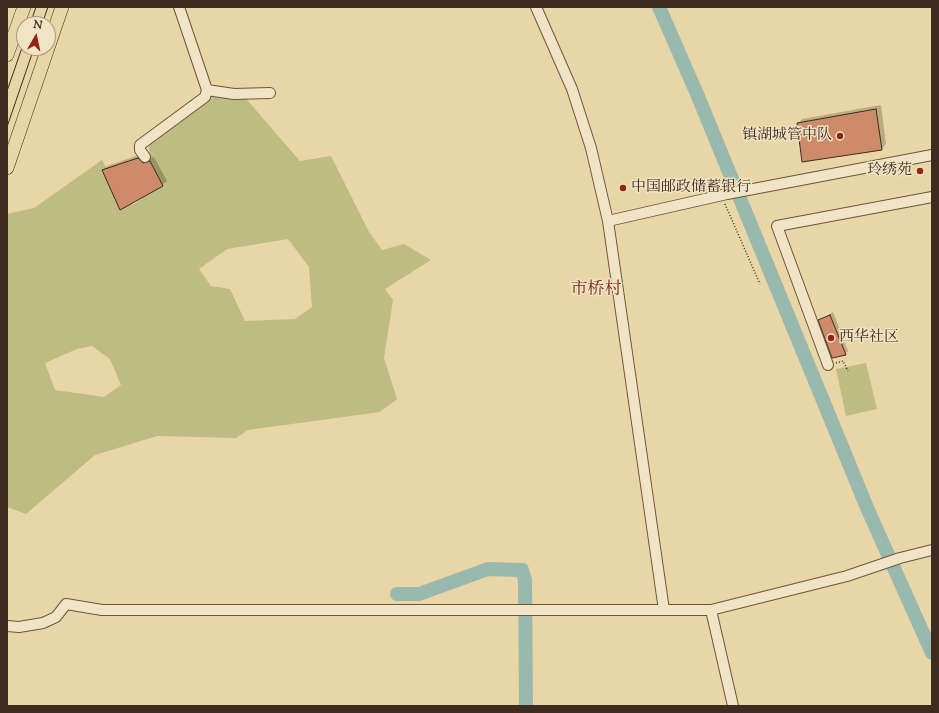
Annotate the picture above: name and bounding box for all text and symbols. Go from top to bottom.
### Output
north arrow [16,16,56,56]
text: N [32,17,43,34]
place label: 镇湖城管中队 [742,127,832,145]
marker: 镇湖城管中队 [835,131,845,141]
place label: 玲绣苑 [867,162,912,180]
marker: 玲绣苑 [915,166,925,176]
place label: 中国邮政储蓄银行 [631,179,751,197]
marker: 中国邮政储蓄银行 [618,183,628,193]
district label: 市桥村 [571,281,621,301]
place label: 西华社区 [839,329,899,347]
marker: 西华社区 [826,333,836,343]

